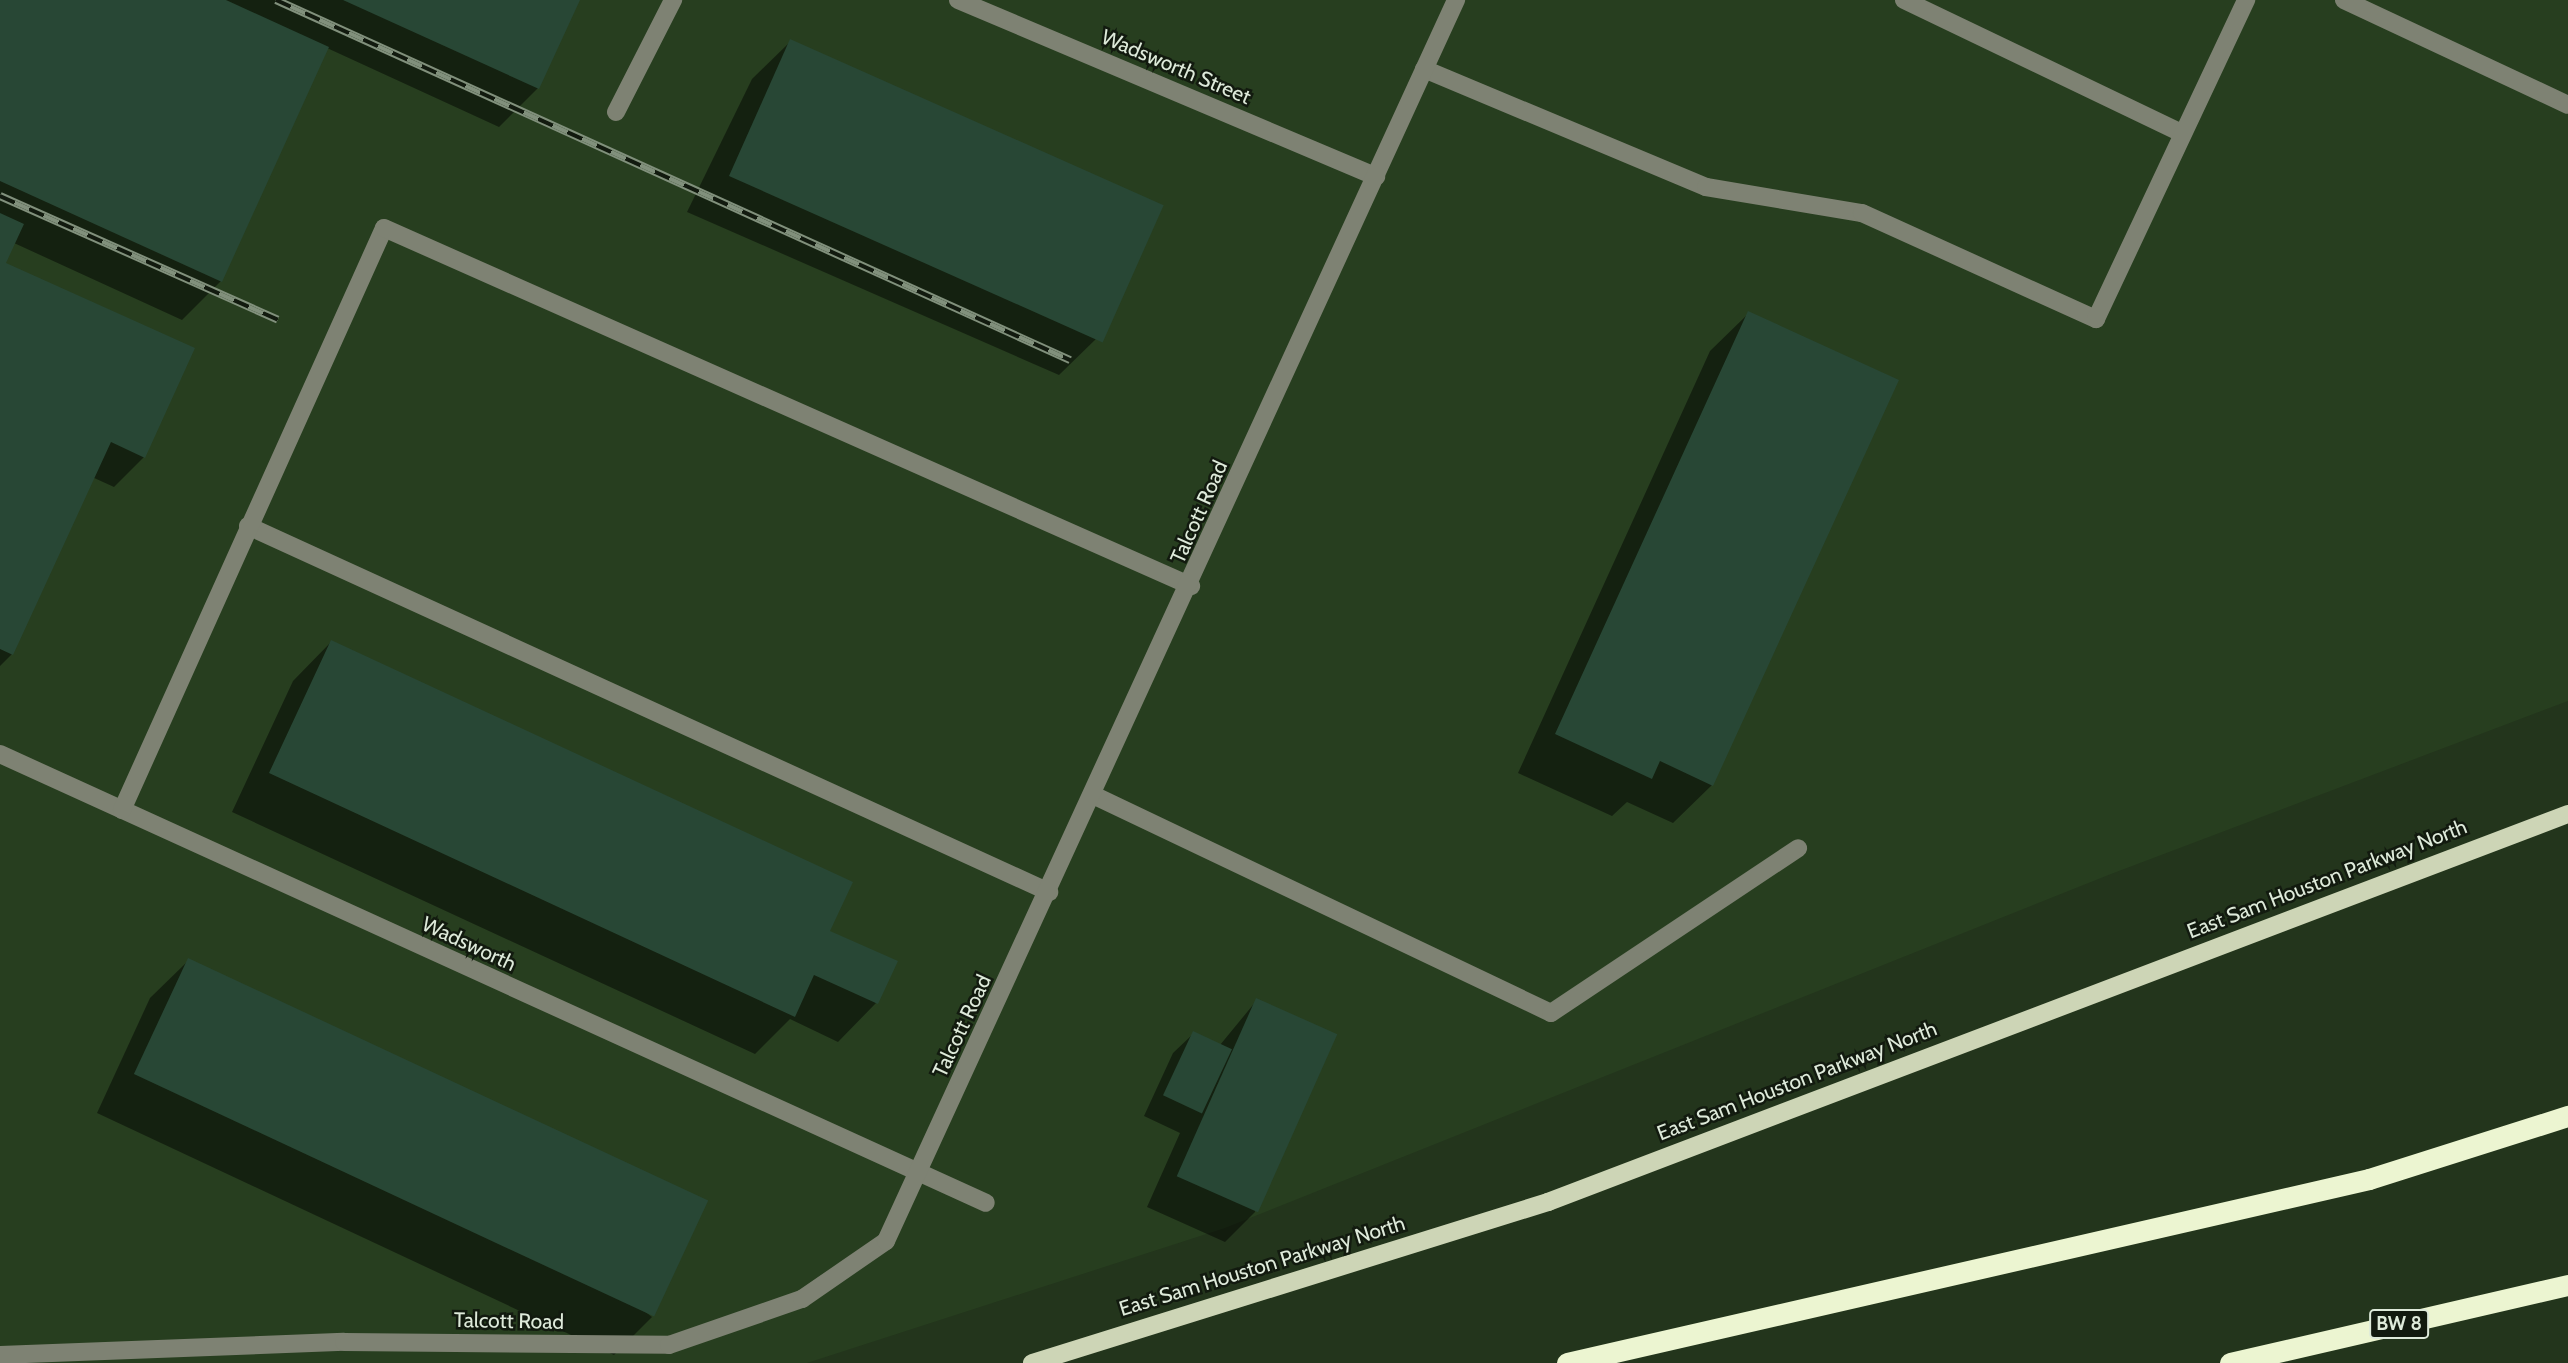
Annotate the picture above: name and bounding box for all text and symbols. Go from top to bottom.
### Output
street label: Wadsworth Street [1097,24,1255,110]
street label: Talcott Road [1165,457,1233,567]
street label: East Sam Houston Parkway North [2184,814,2470,944]
street label: Wadsworth [418,911,520,977]
street label: Talcott Road [927,971,997,1081]
street label: East Sam Houston Parkway North [1654,1016,1940,1146]
street label: East Sam Houston Parkway North [1116,1210,1408,1322]
street label: Talcott Road [454,1307,564,1335]
road number: BW 8 [2368,1308,2430,1340]

